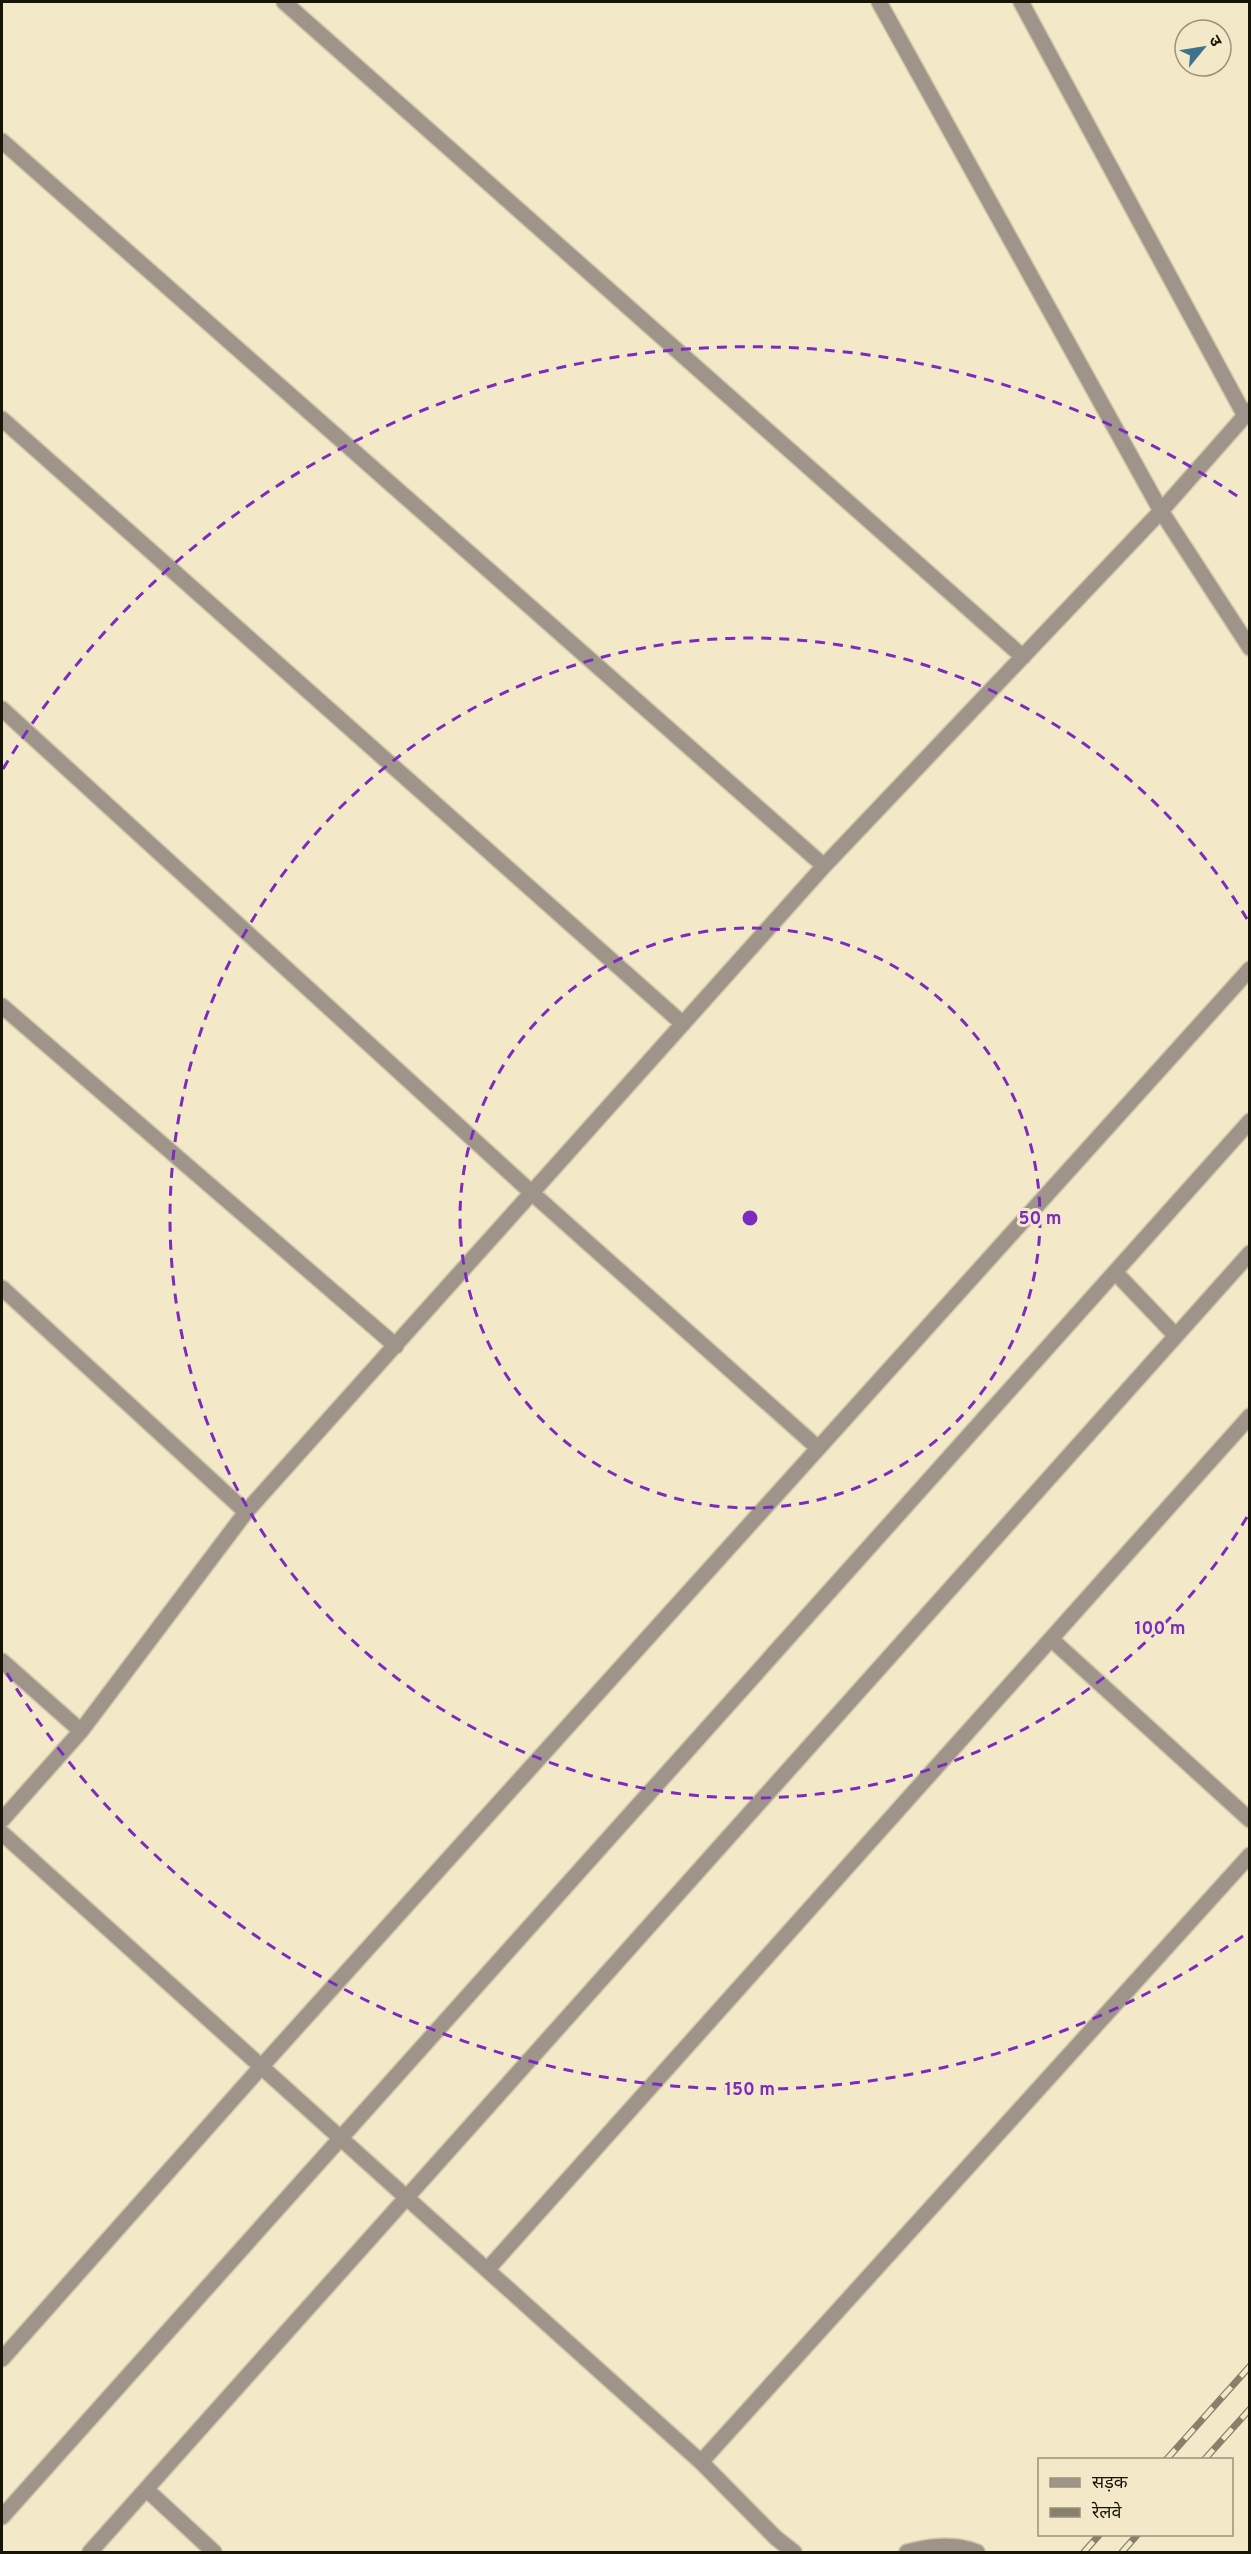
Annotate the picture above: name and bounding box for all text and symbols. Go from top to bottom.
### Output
north arrow [1173,18,1233,78]
text: उ [1203,32,1226,51]
centre of rings [740,1208,760,1228]
text: 50 m [1018,1208,1062,1231]
text: 100 m [1134,1618,1186,1641]
text: 150 m [725,2079,775,2102]
legend [1038,2458,1233,2536]
text: सड़क [1092,2472,1129,2495]
text: रेलवे [1091,2501,1123,2525]

